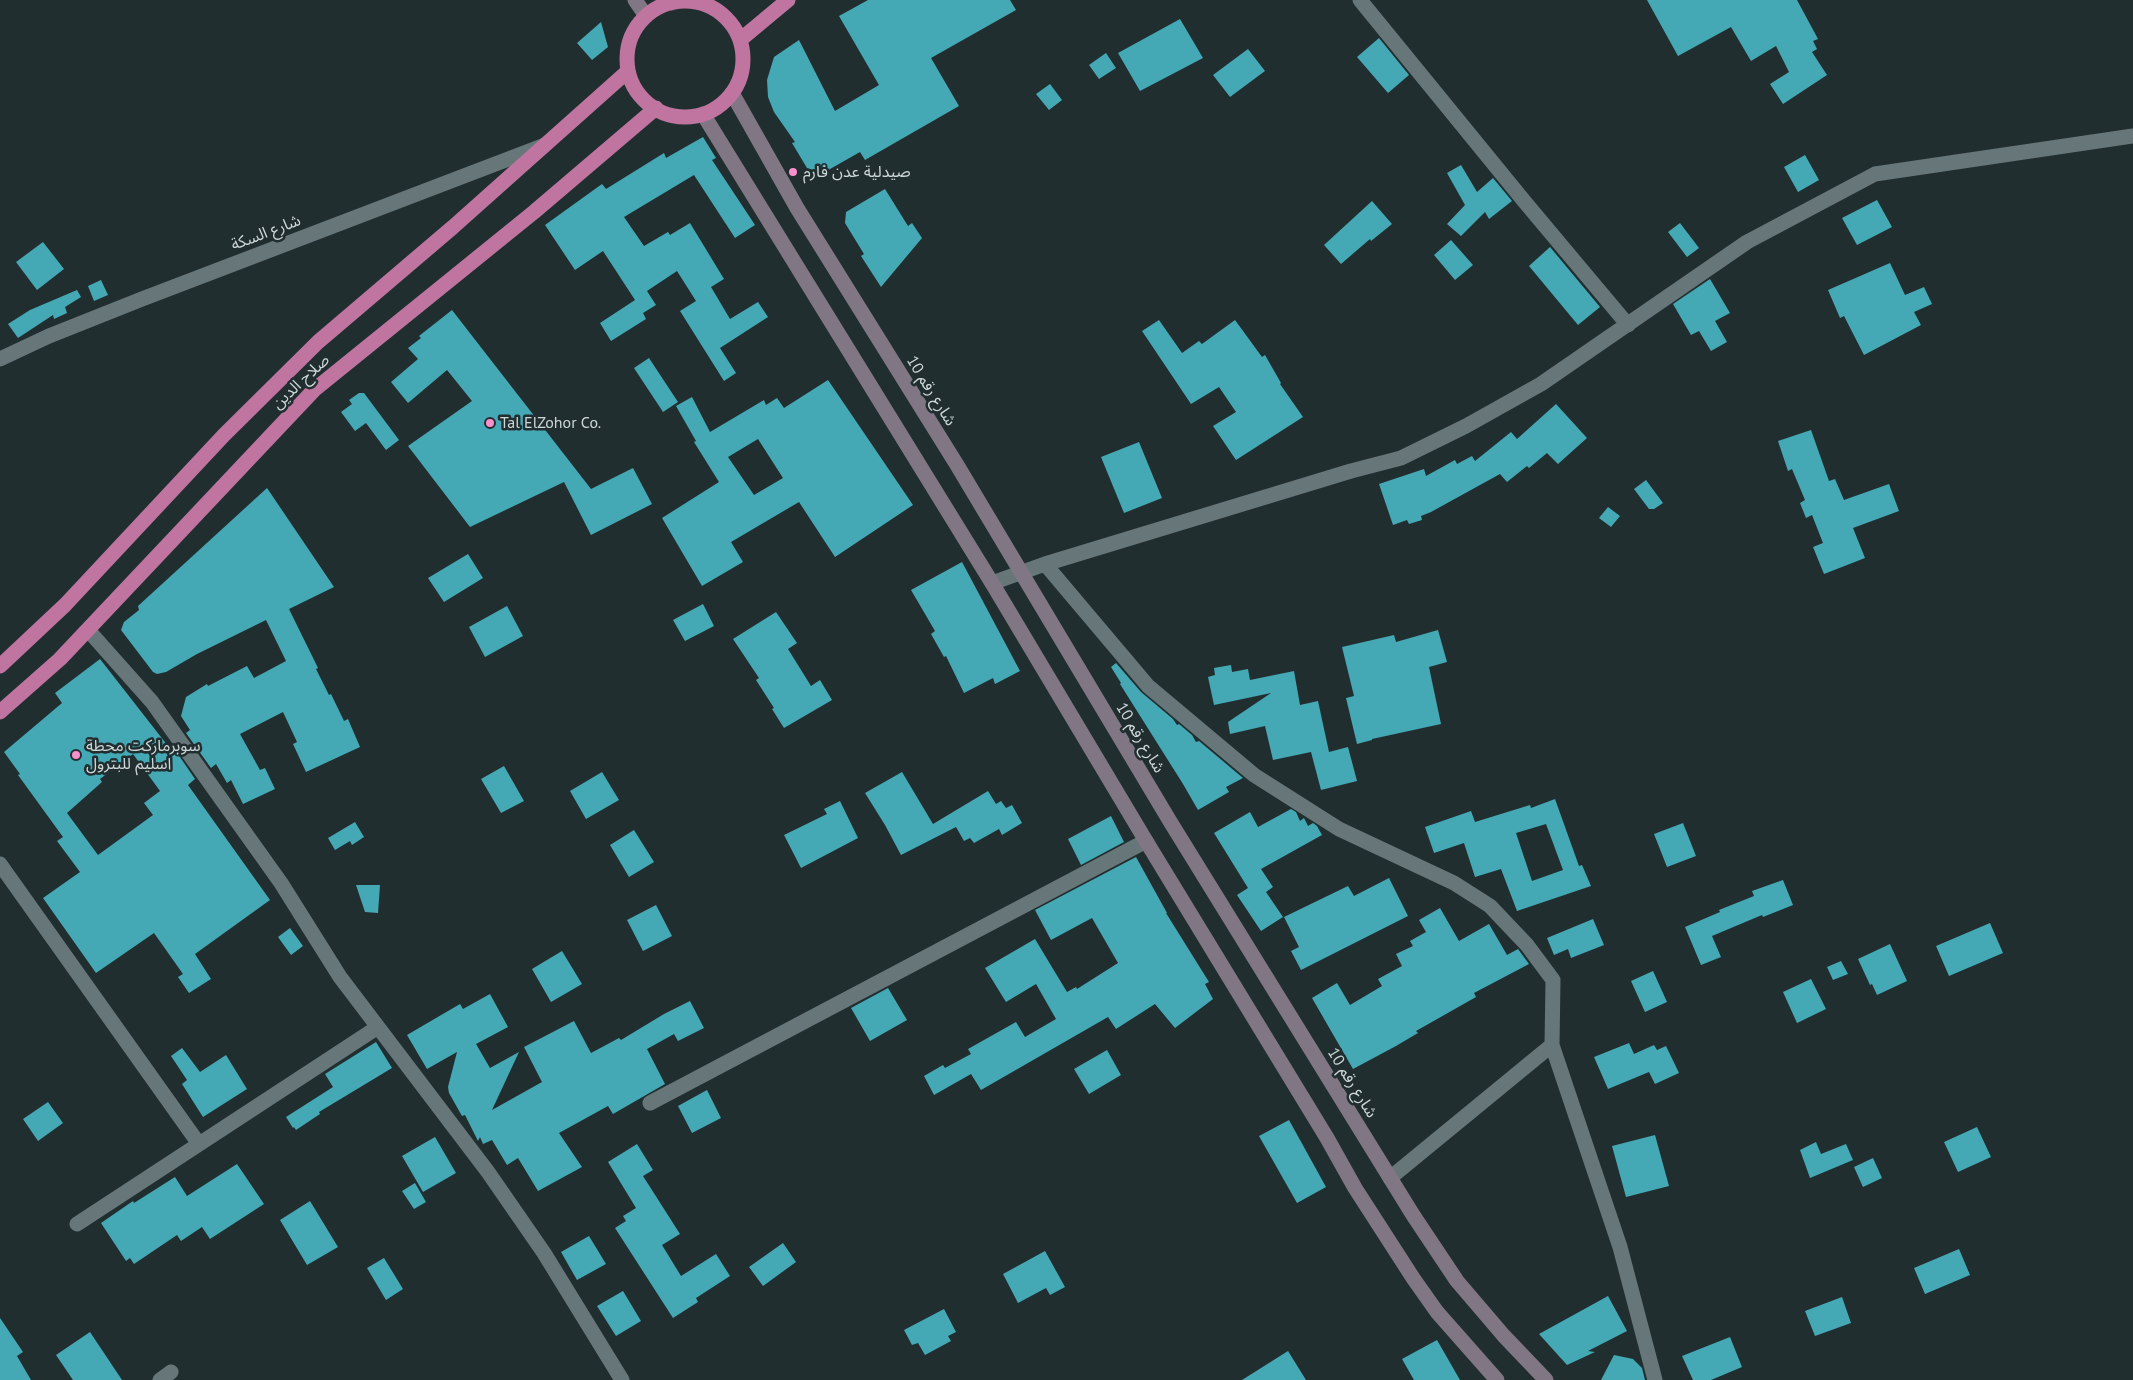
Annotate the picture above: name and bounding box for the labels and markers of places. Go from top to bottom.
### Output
place label: صيدلية عدن فارم [803,162,911,182]
marker: صيدلية عدن فارم [787,166,799,178]
place label: Tal ElZohor Co. [500,413,601,433]
marker: Tal ElZohor Co. [484,417,496,429]
place label: سوبرماركت محطة اسليم للبترول [86,736,200,774]
marker: سوبرماركت محطة اسليم للبترول [70,749,82,761]

